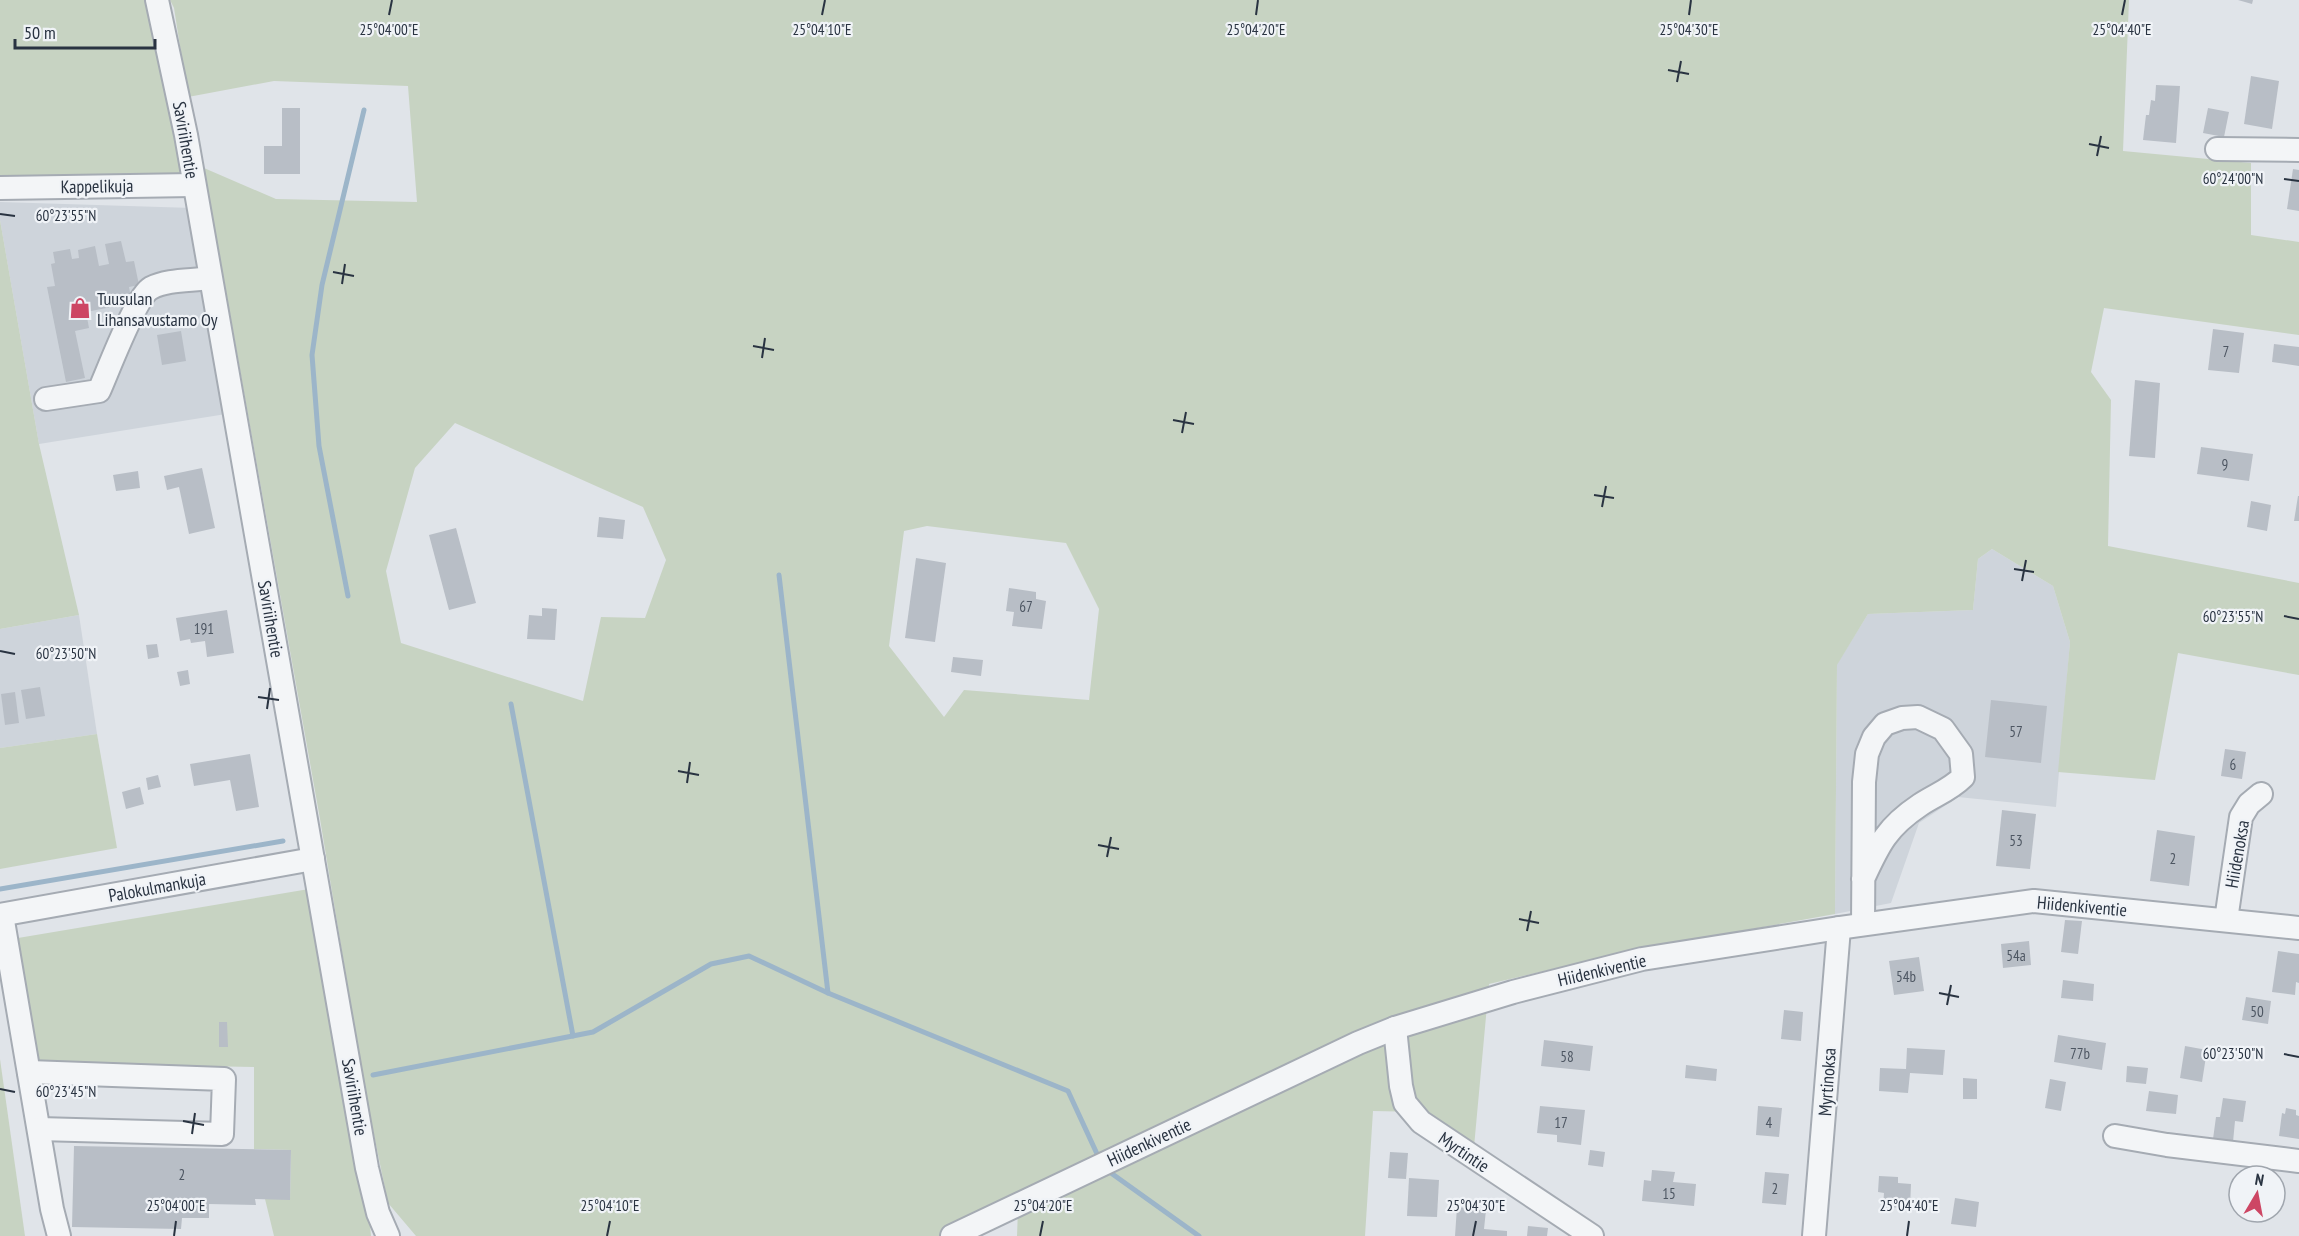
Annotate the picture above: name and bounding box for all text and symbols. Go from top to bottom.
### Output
scale bar [15,12,154,50]
text: 25°04'00"E [359,20,419,39]
text: 25°04'10"E [792,20,852,39]
text: 25°04'20"E [1226,20,1286,39]
text: 25°04'30"E [1659,20,1719,39]
text: 25°04'40"E [2092,20,2152,39]
text: 50 m [24,21,56,44]
street label: Saviriihentie [168,100,204,180]
text: 60°24'00"N [2203,169,2263,188]
street label: Kappelikuja [60,174,134,198]
text: 60°23'55"N [36,206,96,225]
place label: Tuusulan Lihansavustamo Oy [97,287,218,331]
shop icon: Tuusulan Lihansavustamo Oy [68,296,92,320]
house number: 7 [2223,342,2229,361]
house number: 9 [2222,455,2228,474]
street label: Saviriihentie [253,579,289,659]
house number: 67 [1019,597,1033,616]
text: 60°23'55"N [2203,607,2263,626]
house number: 191 [194,619,214,638]
text: 60°23'50"N [36,644,96,663]
house number: 57 [2009,722,2023,741]
house number: 6 [2230,755,2237,774]
street label: Hiidenoksa [2220,818,2254,890]
house number: 53 [2009,831,2023,850]
house number: 2 [2170,849,2176,868]
street label: Palokulmankuja [107,867,207,907]
street label: Hiidenkiventie [2036,891,2128,921]
house number: 54a [2006,946,2026,965]
street label: Hiidenkiventie [1556,949,1648,991]
house number: 54b [1896,967,1916,986]
house number: 50 [2250,1002,2264,1021]
house number: 77b [2070,1044,2090,1063]
text: 60°23'50"N [2203,1044,2263,1063]
house number: 58 [1560,1047,1574,1066]
street label: Myrtinoksa [1813,1047,1841,1117]
street label: Saviriihentie [337,1057,373,1137]
text: 60°23'45"N [36,1082,96,1101]
street label: Hiidenkiventie [1103,1113,1195,1171]
house number: 17 [1554,1113,1568,1132]
house number: 4 [1766,1113,1773,1132]
street label: Myrtintie [1434,1127,1494,1177]
north arrow [2227,1164,2287,1224]
house number: 2 [179,1165,185,1184]
text: N [2254,1169,2266,1190]
house number: 2 [1772,1179,1778,1198]
house number: 15 [1662,1184,1676,1203]
text: 25°04'00"E [146,1196,206,1215]
text: 25°04'10"E [580,1196,640,1215]
text: 25°04'20"E [1013,1196,1073,1215]
text: 25°04'30"E [1446,1196,1506,1215]
text: 25°04'40"E [1879,1196,1939,1215]

